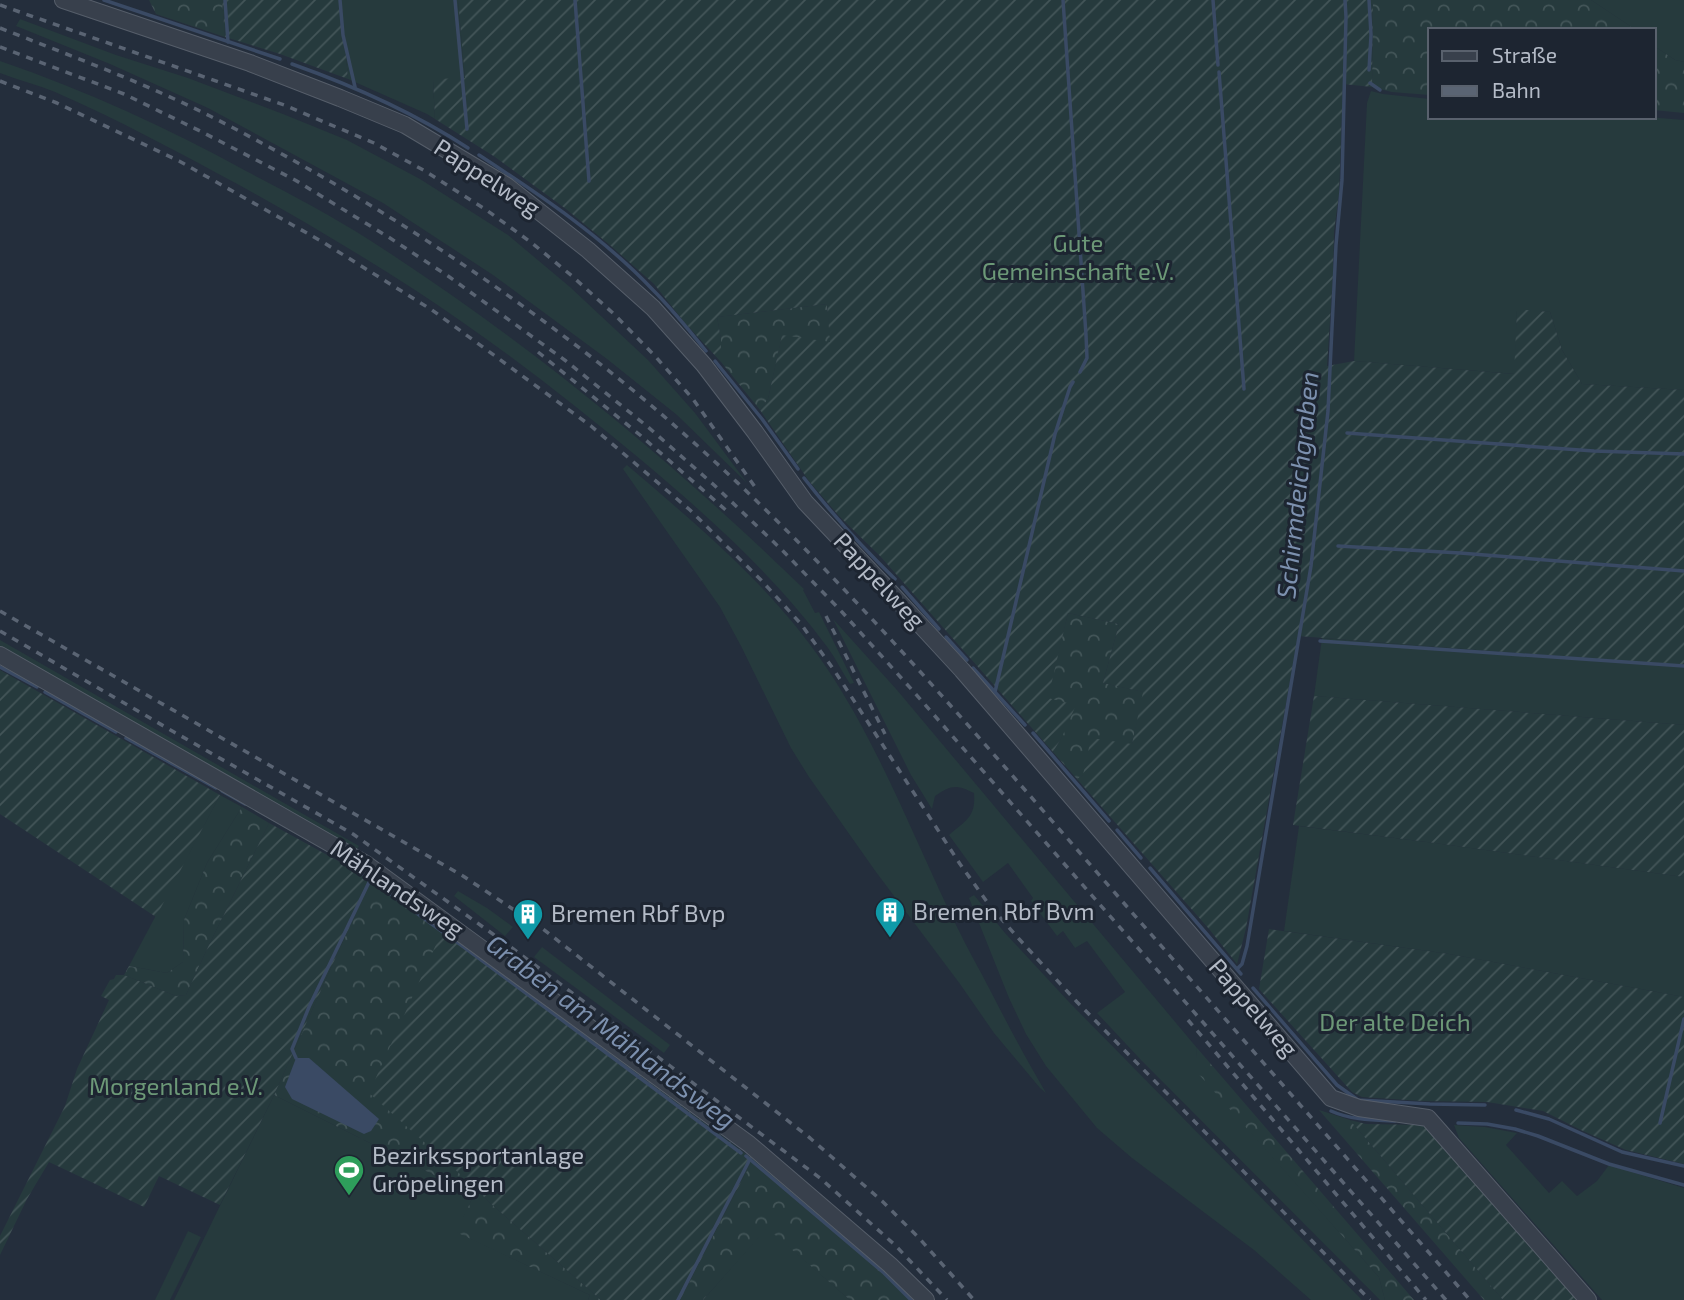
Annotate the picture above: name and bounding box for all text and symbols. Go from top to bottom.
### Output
legend [1428,28,1656,119]
text: Straße [1492,42,1557,67]
text: Bahn [1492,77,1541,102]
street label: Pappelweg [429,132,546,222]
park label: Gute Gemeinschaft e.V. [982,228,1174,285]
water label: Schirmdeichgraben [1269,370,1324,600]
street label: Pappelweg [828,526,932,634]
street label: Mählandsweg [326,833,470,943]
building icon: Bremen Rbf Bvm [873,895,907,939]
place label: Bremen Rbf Bvm [913,896,1094,925]
building icon: Bremen Rbf Bvp [511,897,545,941]
place label: Bremen Rbf Bvp [551,898,725,927]
water label: Graben am Mählandsweg [481,927,742,1135]
street label: Pappelweg [1204,952,1305,1062]
park label: Der alte Deich [1319,1007,1471,1036]
park label: Morgenland e.V. [89,1071,263,1100]
place label: Bezirkssportanlage Gröpelingen [372,1140,584,1197]
sports icon: Bezirkssportanlage Gröpelingen [332,1153,366,1197]

